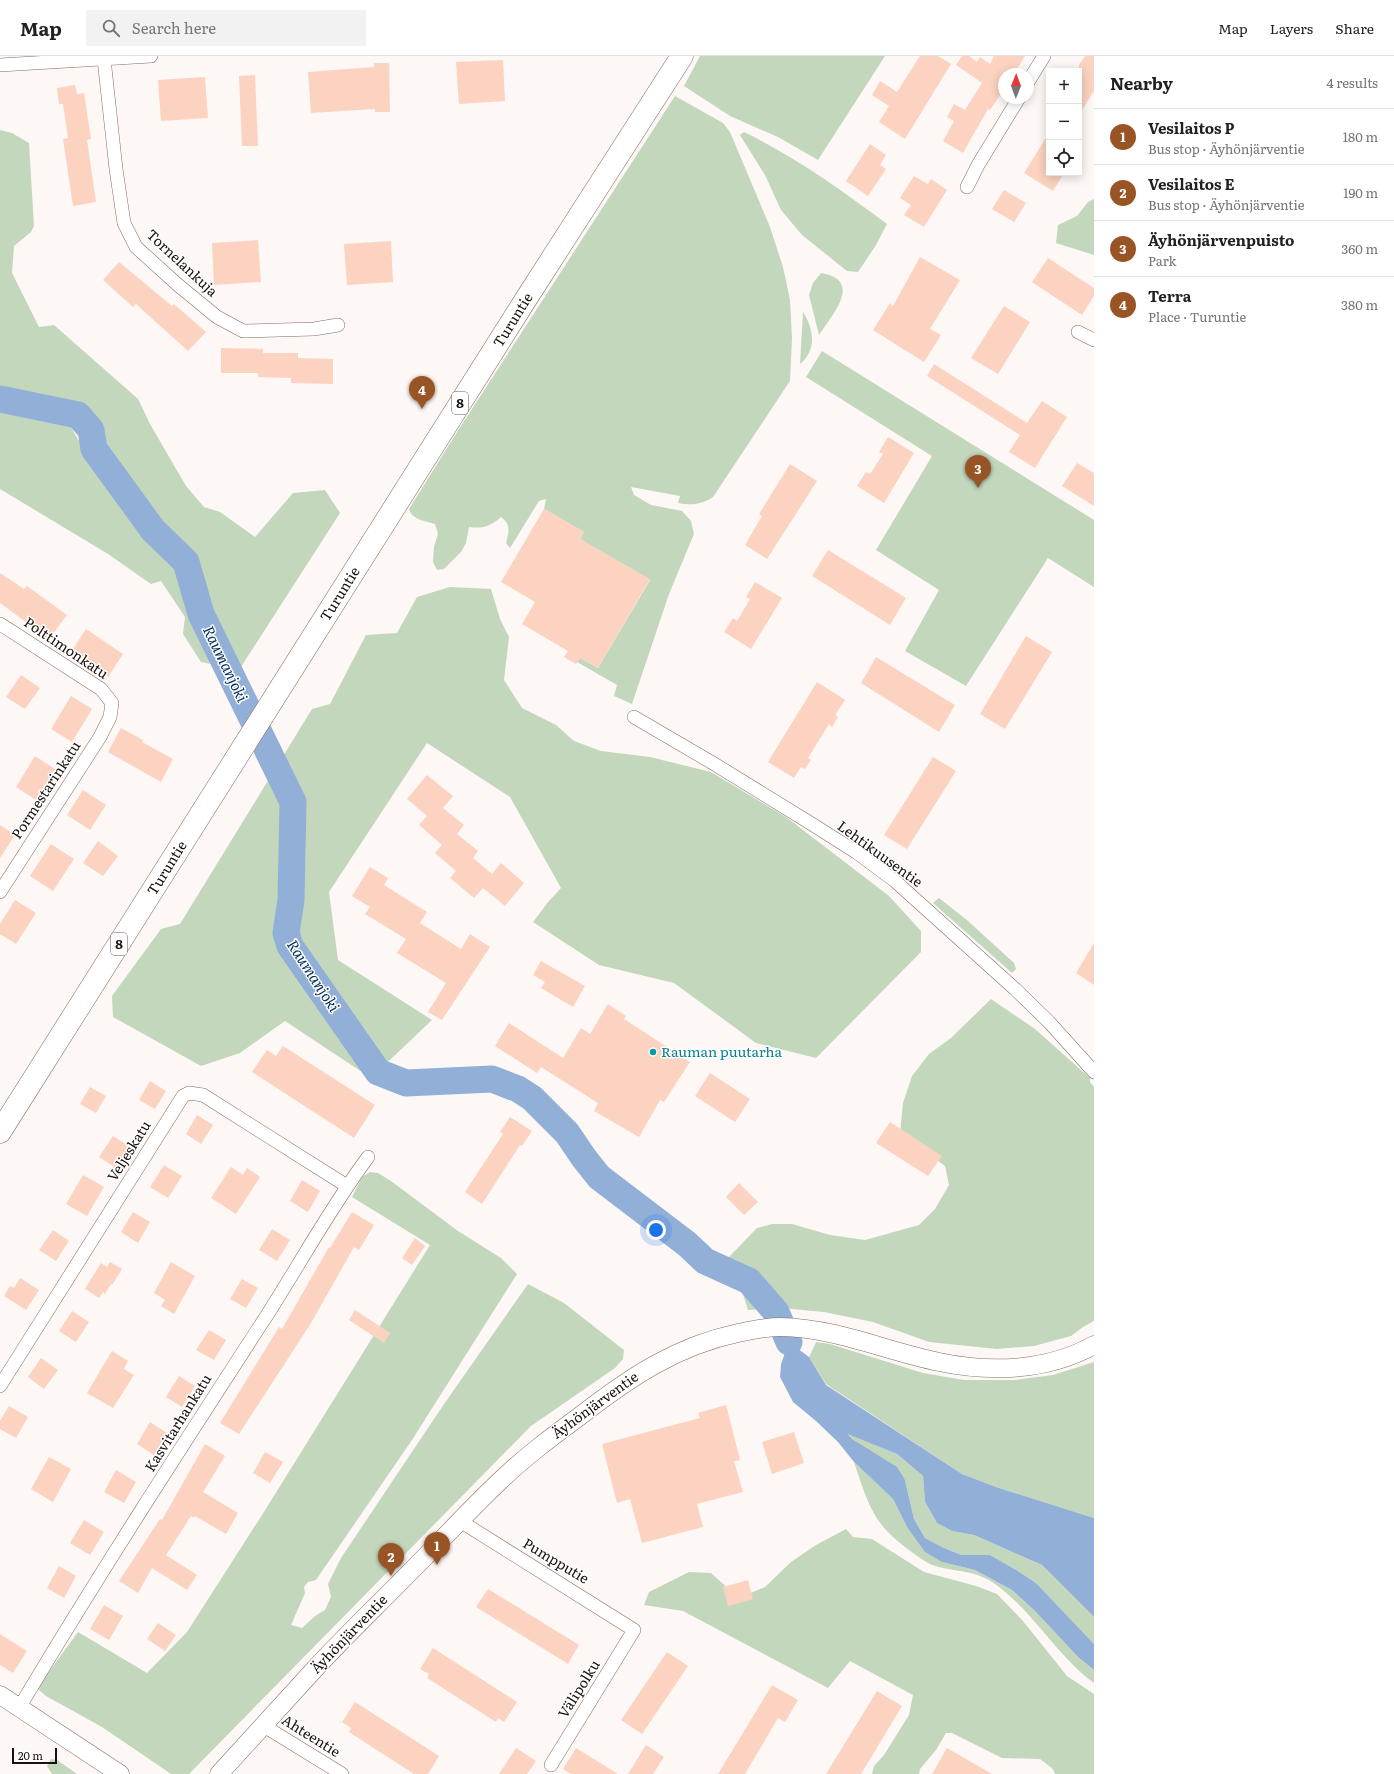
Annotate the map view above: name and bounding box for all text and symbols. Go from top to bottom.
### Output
search box [86,10,366,46]
text: Map [20,14,62,42]
text: Search here [132,16,216,39]
icon: search [100,17,122,39]
text: Map [1218,18,1248,38]
text: Layers [1270,18,1313,38]
text: Share [1335,18,1374,38]
north arrow [998,68,1034,104]
map controls [1046,68,1082,176]
button: + [1046,68,1082,104]
text: Nearby [1110,70,1173,95]
text: 4 results [1327,73,1378,92]
button: − [1046,104,1082,140]
text: Vesilaitos P [1148,116,1234,139]
text: 1 [1120,127,1126,146]
text: 180 m [1343,127,1378,146]
text: Bus stop · Äyhönjärventie [1148,139,1305,158]
button: locate [1046,140,1082,176]
text: Vesilaitos E [1148,172,1235,195]
text: 2 [1120,183,1126,202]
text: 190 m [1343,183,1378,202]
text: Bus stop · Äyhönjärventie [1148,195,1305,214]
street label: Tornelankuja [143,224,223,301]
text: Äyhönjärvenpuisto [1148,228,1294,251]
text: 3 [1119,239,1127,258]
text: 360 m [1341,239,1378,258]
text: Park [1148,251,1177,270]
text: Terra [1148,284,1192,307]
street label: Turuntie [488,288,537,351]
text: 4 [1119,295,1127,314]
text: 380 m [1341,295,1378,314]
text: Place · Turuntie [1148,307,1246,326]
pin: 4 [409,376,435,409]
road number: 8 [452,392,468,414]
pin: 3 [965,455,991,488]
street label: Turuntie [315,562,364,625]
street label: Polttimonkatu [20,612,113,683]
water label: Raumanjoki [198,621,255,706]
street label: Pormestarinkatu [6,736,84,842]
street label: Lehtikuusentie [834,815,927,891]
street label: Turuntie [142,836,191,899]
road number: 8 [111,933,127,955]
water label: Raumanjoki [282,934,347,1016]
place label: Rauman puutarha [661,1041,783,1061]
marker: Rauman puutarha [648,1047,658,1057]
street label: Veljeskatu [102,1116,155,1185]
your location [646,1220,666,1240]
street label: Äyhönjärventie [547,1366,642,1442]
street label: Kasvitarhankatu [139,1370,215,1475]
pin: 1 [424,1532,450,1565]
street label: Pumpputie [520,1533,593,1588]
pin: 2 [378,1543,404,1576]
street label: Äyhönjärventie [305,1589,391,1677]
street label: Välipolku [552,1655,604,1721]
street label: Ahteentie [278,1709,345,1761]
scale bar [12,1746,57,1765]
text: 20 m [18,1747,43,1763]

